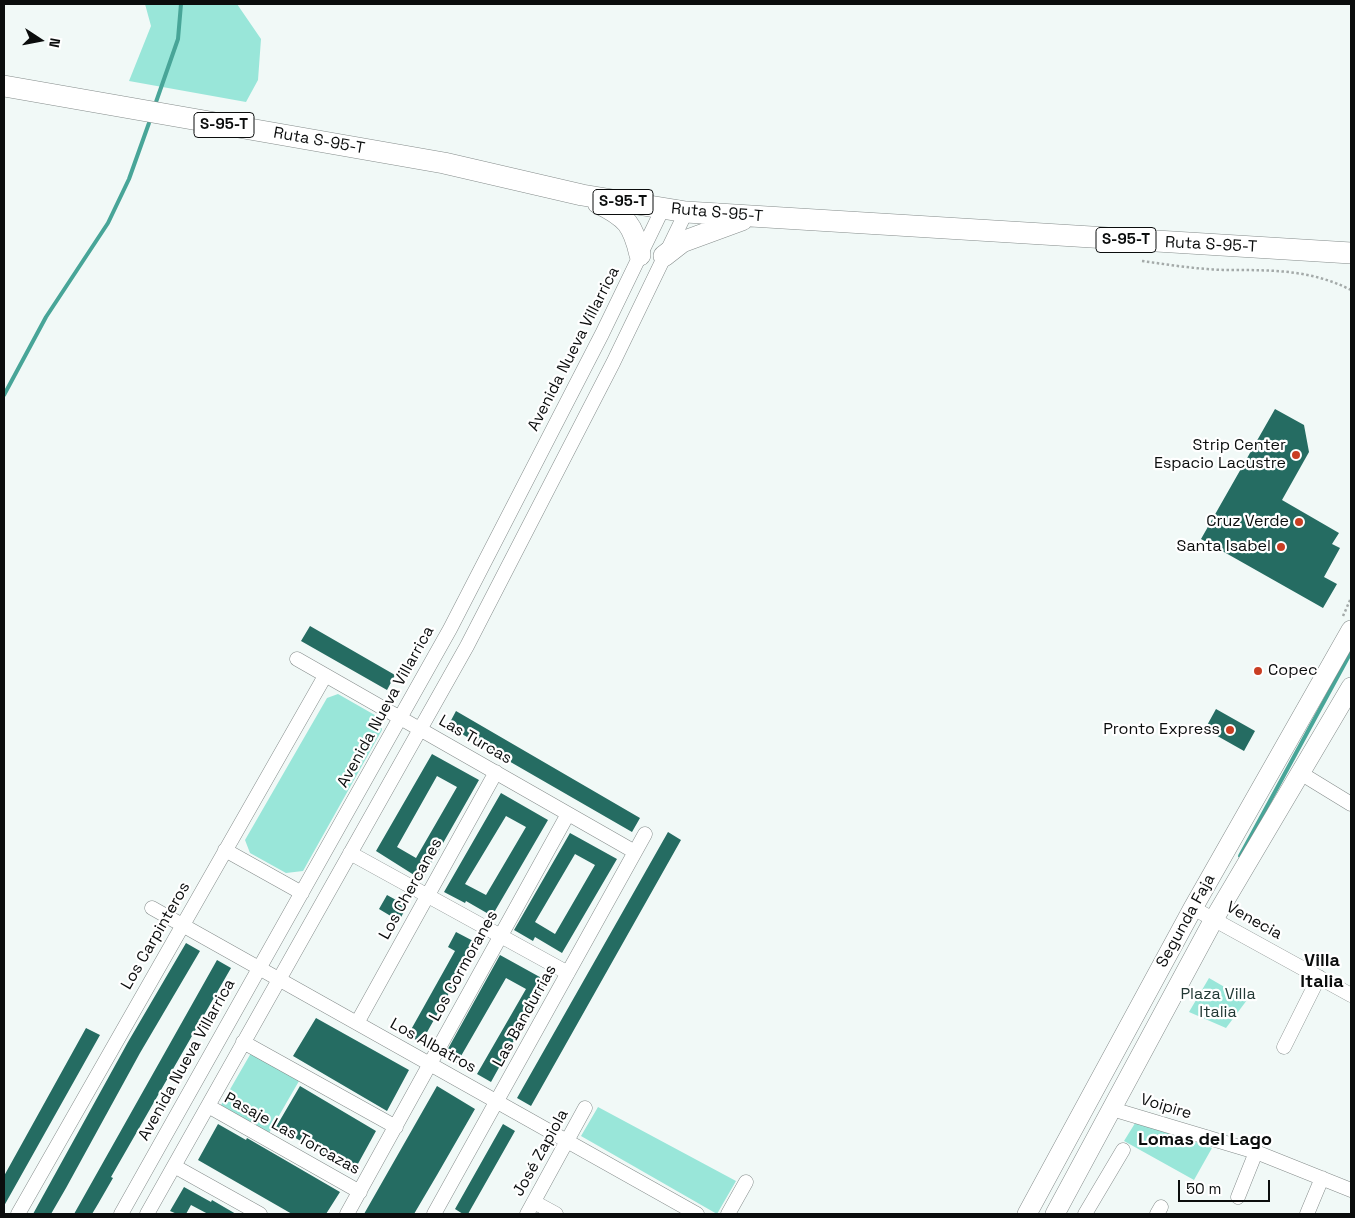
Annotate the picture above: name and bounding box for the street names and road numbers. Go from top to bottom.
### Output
road number: S-95-T [194,112,254,138]
street label: Ruta S-95-T [272,124,366,158]
road number: S-95-T [593,190,653,214]
street label: Ruta S-95-T [670,199,764,227]
road number: S-95-T [1096,228,1156,252]
street label: Ruta S-95-T [1164,233,1258,257]
street label: Avenida Nueva Villarrica [524,264,624,434]
street label: Avenida Nueva Villarrica [334,623,438,791]
street label: Las Turcas [435,711,515,769]
street label: Los Chercanes [375,835,447,943]
street label: Segunda Faja [1152,871,1220,971]
street label: Los Carpinteros [117,879,195,993]
street label: Venecia [1223,898,1285,944]
street label: Los Cormoranes [426,907,502,1025]
street label: Las Bandurrias [489,962,561,1070]
street label: Avenida Nueva Villarrica [135,976,239,1144]
street label: Los Albatros [387,1014,479,1078]
street label: Pasaje Las Torcazas [221,1089,363,1179]
street label: Voipire [1138,1090,1194,1124]
street label: José Zapiola [509,1106,573,1200]

